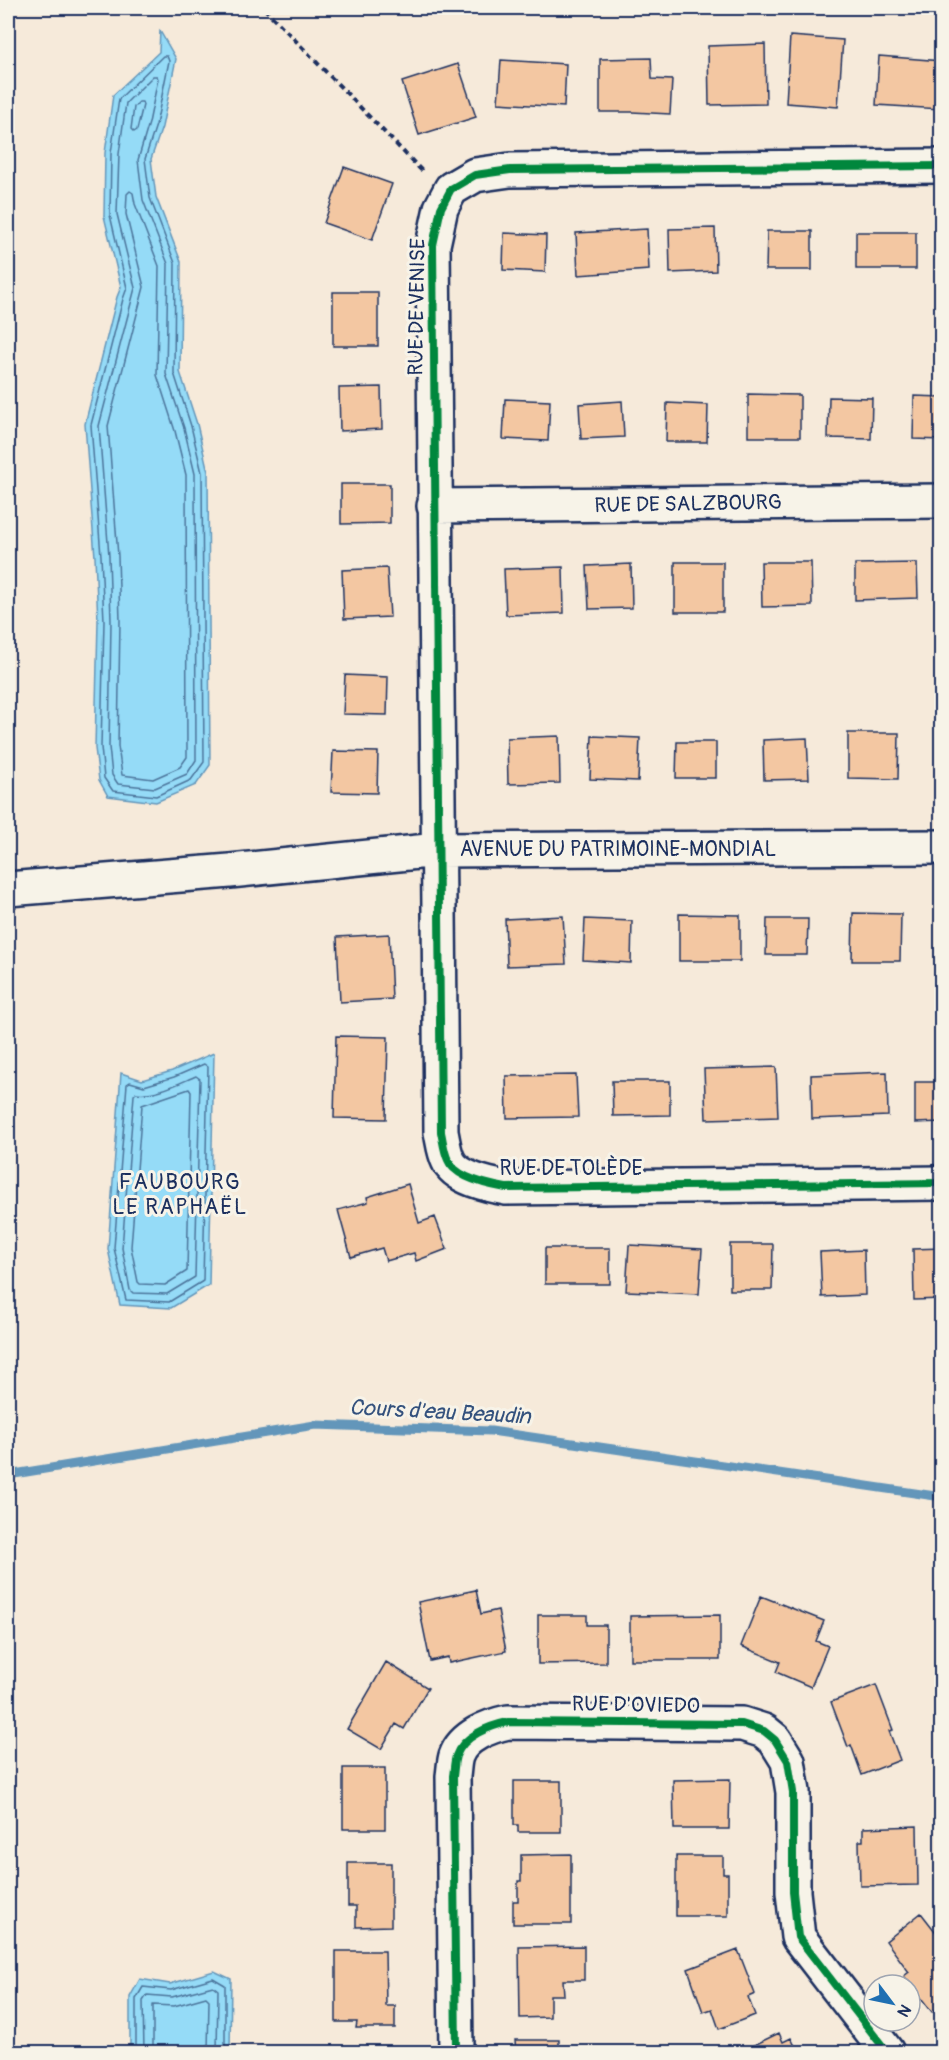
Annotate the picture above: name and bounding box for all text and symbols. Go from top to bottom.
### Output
street label: RUE DE VENISE [402,238,432,376]
street label: RUE DE SALZBOURG [594,489,782,519]
street label: AVENUE DU PATRIMOINE-MONDIAL [460,836,776,863]
street label: RUE DE TOLÈDE [500,1155,643,1182]
district label: FAUBOURG LE RAPHAËL [112,1168,248,1221]
water label: Cours d'eau Beaudin [349,1393,533,1431]
street label: RUE D'OVIEDO [572,1690,700,1720]
north arrow [862,1973,922,2033]
text: N [892,2001,915,2020]

